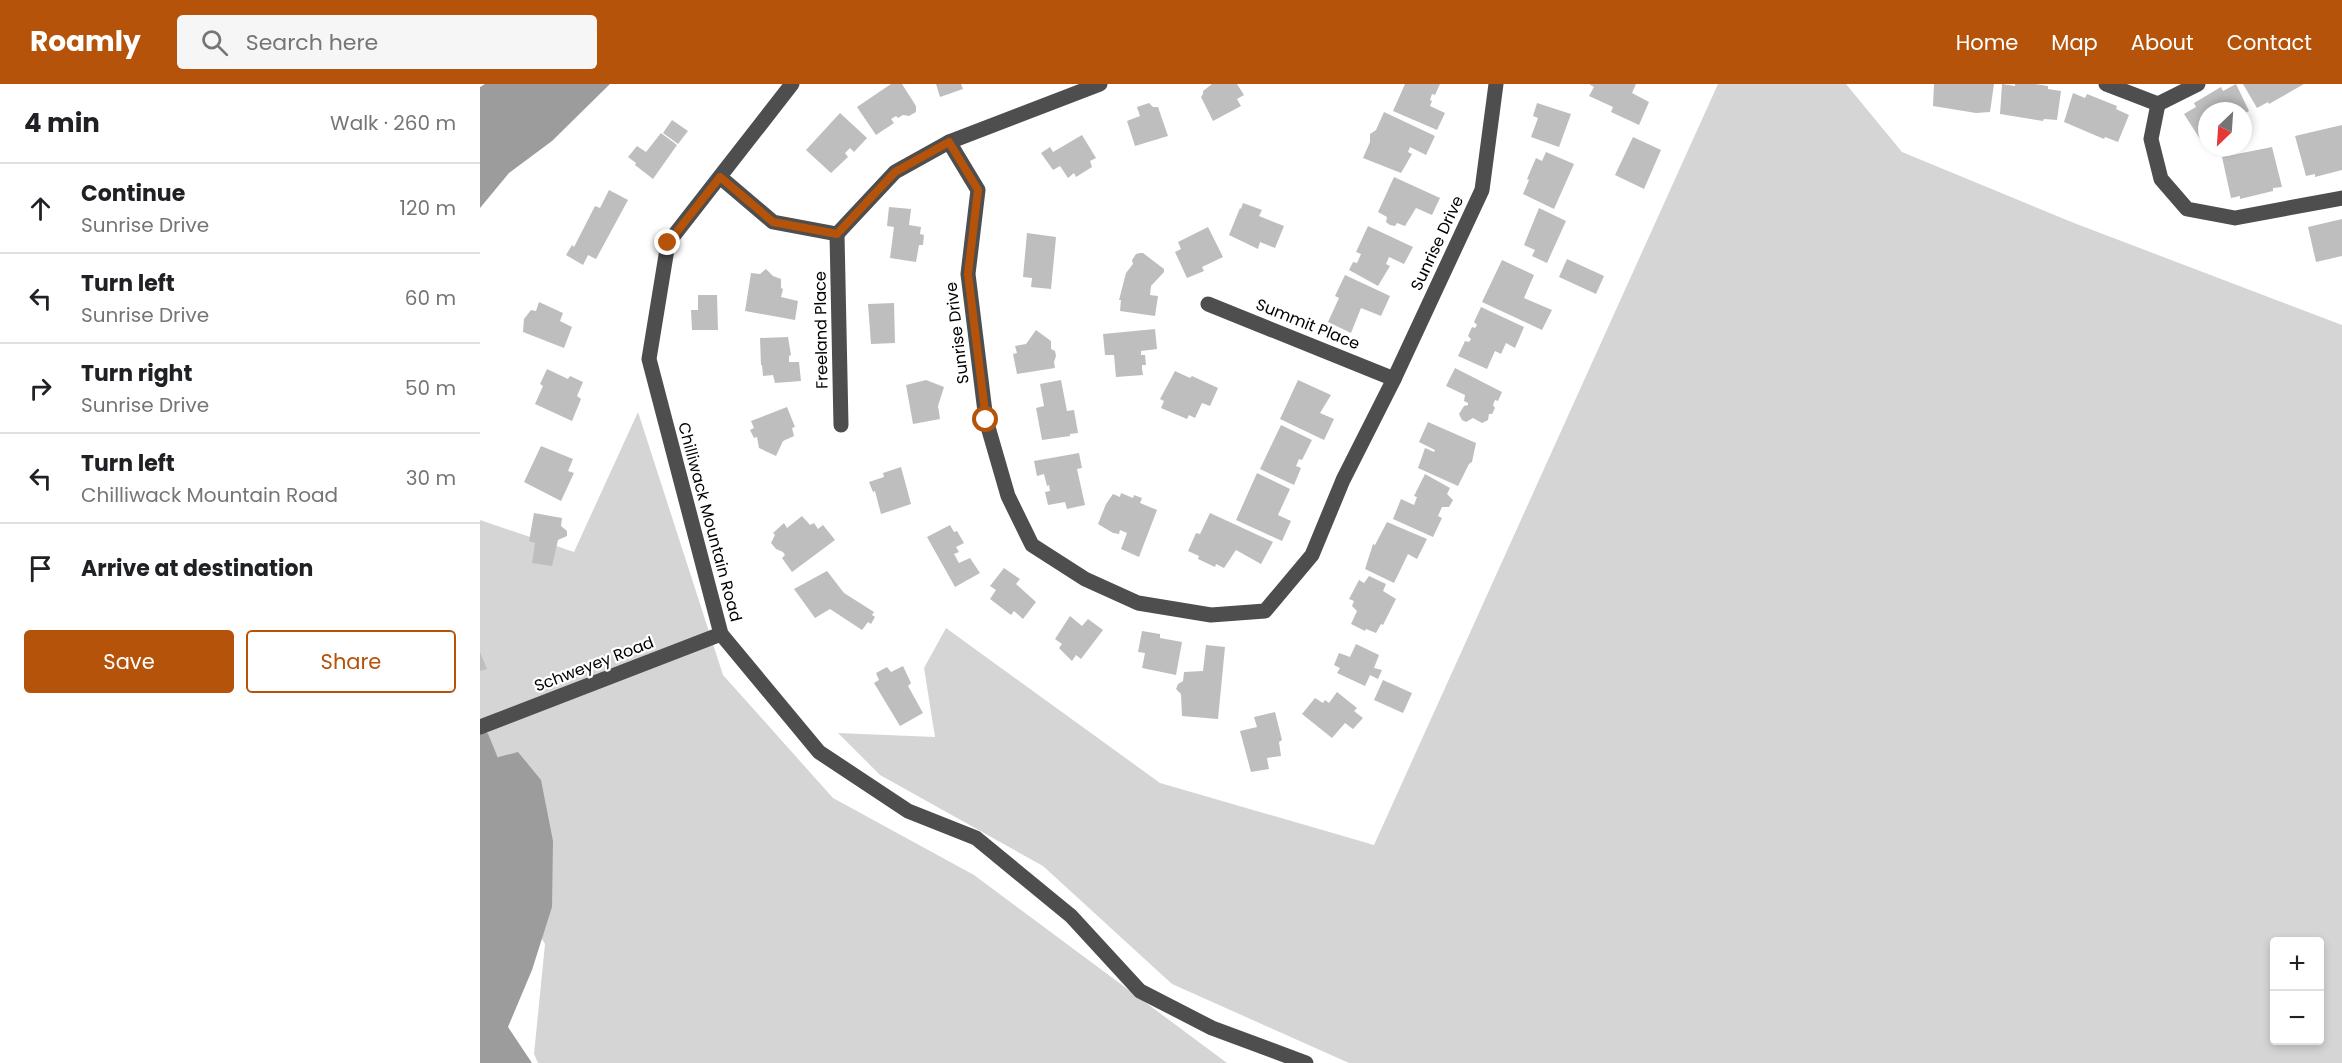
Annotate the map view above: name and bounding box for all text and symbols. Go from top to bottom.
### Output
search box [177,15,597,69]
text: Roamly [30,22,141,61]
icon: search [198,26,231,59]
text: Search here [246,27,378,58]
text: Home [1956,28,2018,57]
text: Map [2051,28,2098,57]
text: About [2131,28,2194,57]
text: Contact [2227,28,2312,57]
north arrow [2198,102,2252,156]
text: 4 min [24,105,100,141]
text: Walk · 260 m [330,109,456,137]
text: Continue [81,178,185,209]
icon: ahead [24,192,57,225]
street label: Sunrise Drive [1405,192,1469,294]
text: 120 m [400,194,456,222]
text: Sunrise Drive [81,211,209,239]
route end [654,229,680,255]
text: Turn left [81,268,175,299]
street label: Freeland Place [808,271,834,389]
street label: Sunrise Drive [939,281,975,385]
icon: left [24,282,57,315]
text: 60 m [405,284,456,312]
street label: Summit Place [1253,293,1363,355]
text: Sunrise Drive [81,301,209,329]
text: Turn right [81,358,192,389]
icon: right [24,372,57,405]
text: 50 m [405,374,456,402]
text: Sunrise Drive [81,391,209,419]
route start [972,406,998,432]
street label: Chilliwack Mountain Road [672,420,748,624]
text: Turn left [81,448,175,479]
icon: left [24,462,57,495]
text: 30 m [406,464,456,492]
text: Chilliwack Mountain Road [81,481,338,509]
icon: arrive [24,552,57,585]
text: Arrive at destination [81,553,313,584]
button: Save [24,630,234,693]
button: Share [246,630,456,693]
street label: Schweyey Road [531,631,657,697]
map controls [2270,937,2324,1045]
button: + [2270,937,2324,991]
button: − [2270,991,2324,1045]

